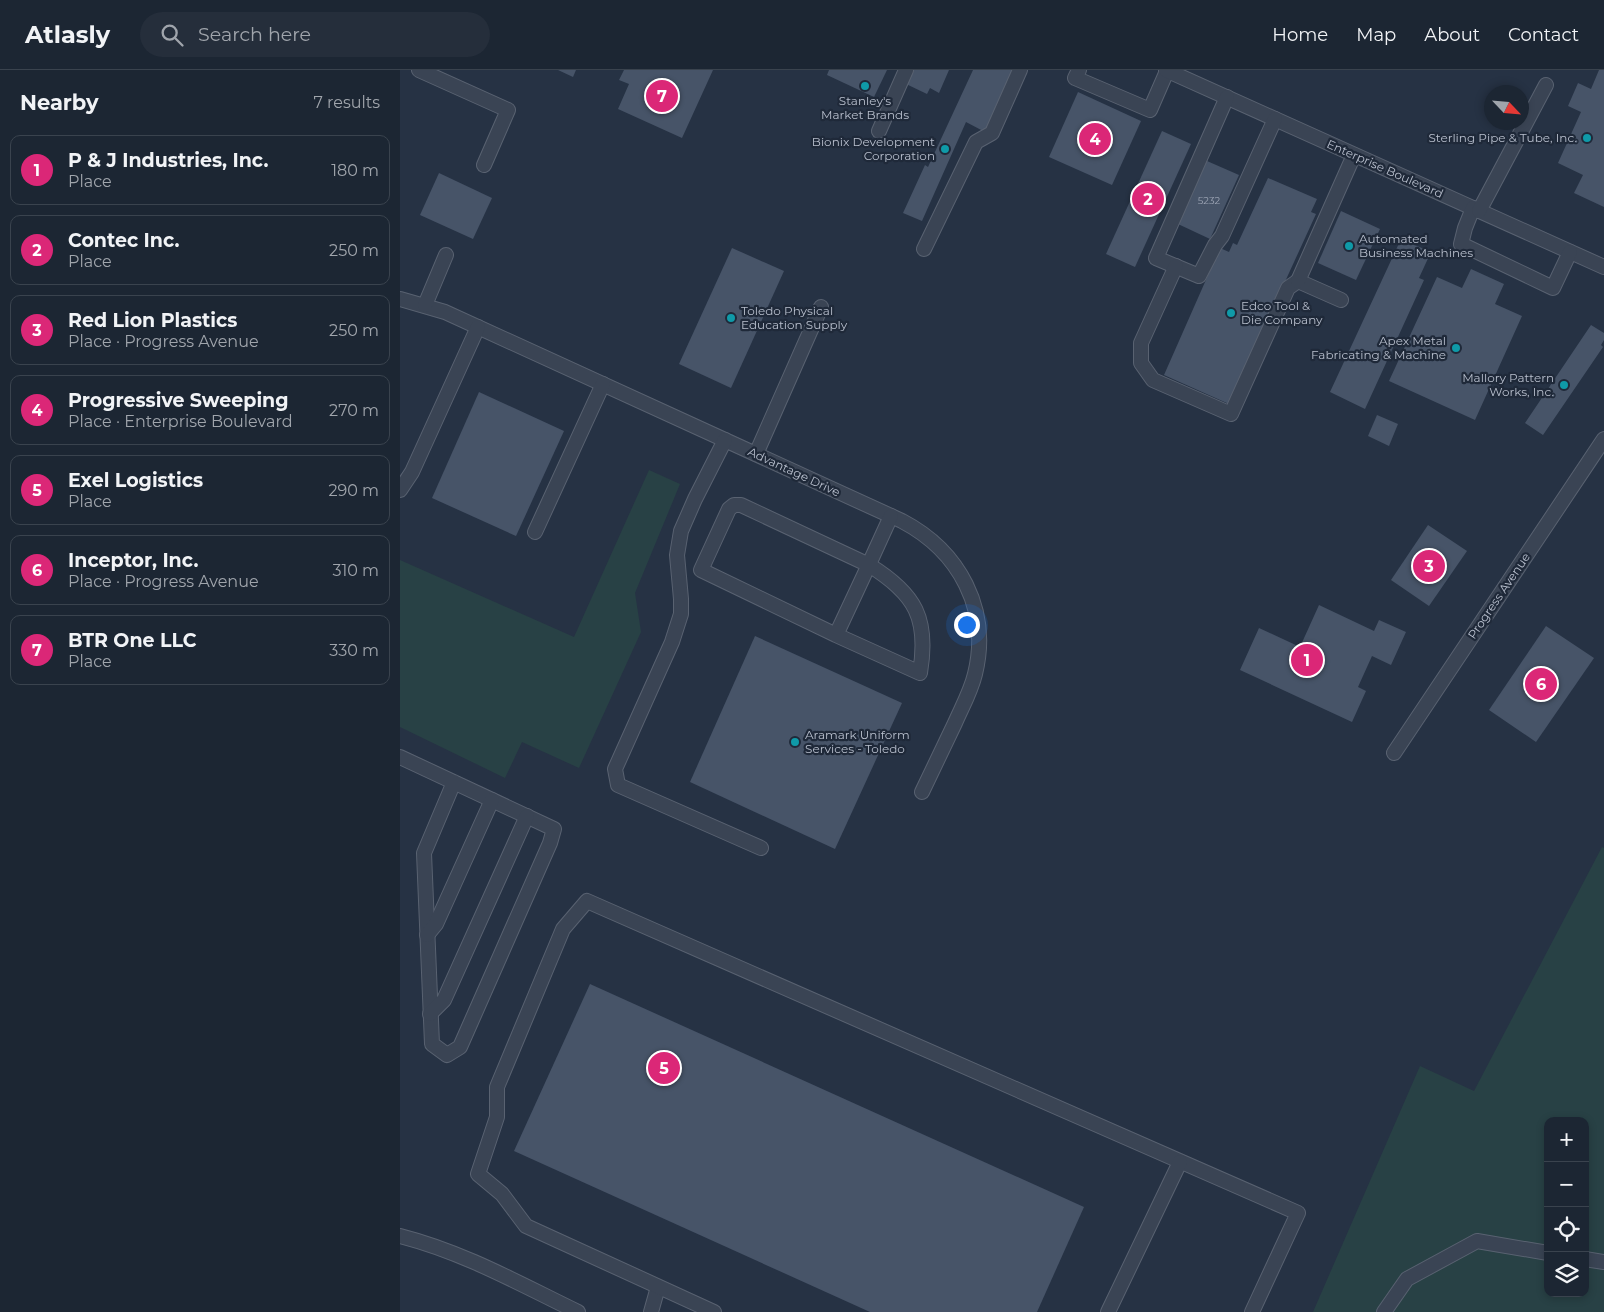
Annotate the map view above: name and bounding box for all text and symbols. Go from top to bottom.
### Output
search box [140,12,490,57]
text: Atlasly [25,20,110,49]
icon: search [158,21,186,49]
text: Search here [198,23,311,46]
text: Home [1272,24,1328,46]
text: Map [1356,24,1396,46]
text: About [1424,24,1480,46]
text: Contact [1508,24,1579,46]
pin: 7 [646,77,678,115]
marker: Stanley's Market Brands [859,80,871,92]
north arrow [1484,85,1529,130]
text: Nearby [20,90,99,115]
text: 7 results [313,93,380,112]
place label: Stanley's Market Brands [821,93,909,122]
pin: 4 [1079,120,1111,158]
place label: Sterling Pipe & Tube, Inc. [1428,130,1577,145]
marker: Sterling Pipe & Tube, Inc. [1581,132,1593,144]
place label: Bionix Development Corporation [812,134,935,163]
street label: Enterprise Boulevard [1324,136,1446,201]
marker: Bionix Development Corporation [939,143,951,155]
text: P & J Industries, Inc. [68,149,268,172]
text: 1 [34,161,40,180]
text: 180 m [331,161,379,180]
text: Place [68,172,112,191]
pin: 2 [1132,180,1164,218]
house number: 5232 [1198,194,1221,207]
text: Contec Inc. [68,229,180,252]
place label: Automated Business Machines [1359,231,1473,260]
marker: Automated Business Machines [1343,240,1355,252]
text: 2 [32,241,42,260]
text: 250 m [329,241,379,260]
text: Place [68,252,112,271]
place label: Edco Tool & Die Company [1241,298,1323,327]
place label: Toledo Physical Education Supply [741,303,848,332]
marker: Edco Tool & Die Company [1225,307,1237,319]
text: Red Lion Plastics [68,309,237,332]
marker: Toledo Physical Education Supply [725,312,737,324]
text: 3 [32,321,42,340]
text: 250 m [329,321,379,340]
text: Place · Progress Avenue [68,332,259,351]
place label: Apex Metal Fabricating & Machine [1311,333,1446,362]
marker: Apex Metal Fabricating & Machine [1450,342,1462,354]
place label: Mallory Pattern Works, Inc. [1462,370,1554,399]
marker: Mallory Pattern Works, Inc. [1558,379,1570,391]
text: Progressive Sweeping [68,389,289,412]
text: 4 [31,401,43,420]
text: 270 m [329,401,379,420]
text: Place · Enterprise Boulevard [68,412,292,431]
street label: Advantage Drive [746,444,843,499]
text: Exel Logistics [68,469,203,492]
text: 5 [32,481,42,500]
text: 290 m [328,481,379,500]
text: Place [68,492,112,511]
pin: 3 [1413,547,1445,585]
text: Inceptor, Inc. [68,549,198,572]
street label: Progress Avenue [1464,550,1533,642]
text: 6 [32,561,42,580]
text: 310 m [332,561,379,580]
text: Place · Progress Avenue [68,572,259,591]
your location [954,612,980,638]
text: BTR One LLC [68,629,196,652]
text: 7 [32,641,42,660]
text: 330 m [329,641,379,660]
pin: 1 [1291,641,1323,679]
text: Place [68,652,112,671]
pin: 6 [1525,665,1557,703]
place label: Aramark Uniform Services - Toledo [805,727,910,756]
marker: Aramark Uniform Services - Toledo [789,736,801,748]
pin: 5 [648,1049,680,1087]
map controls [1544,1117,1589,1297]
button: + [1544,1117,1589,1162]
button: − [1544,1162,1589,1207]
button: locate [1544,1207,1589,1252]
button: layers [1544,1252,1589,1297]

